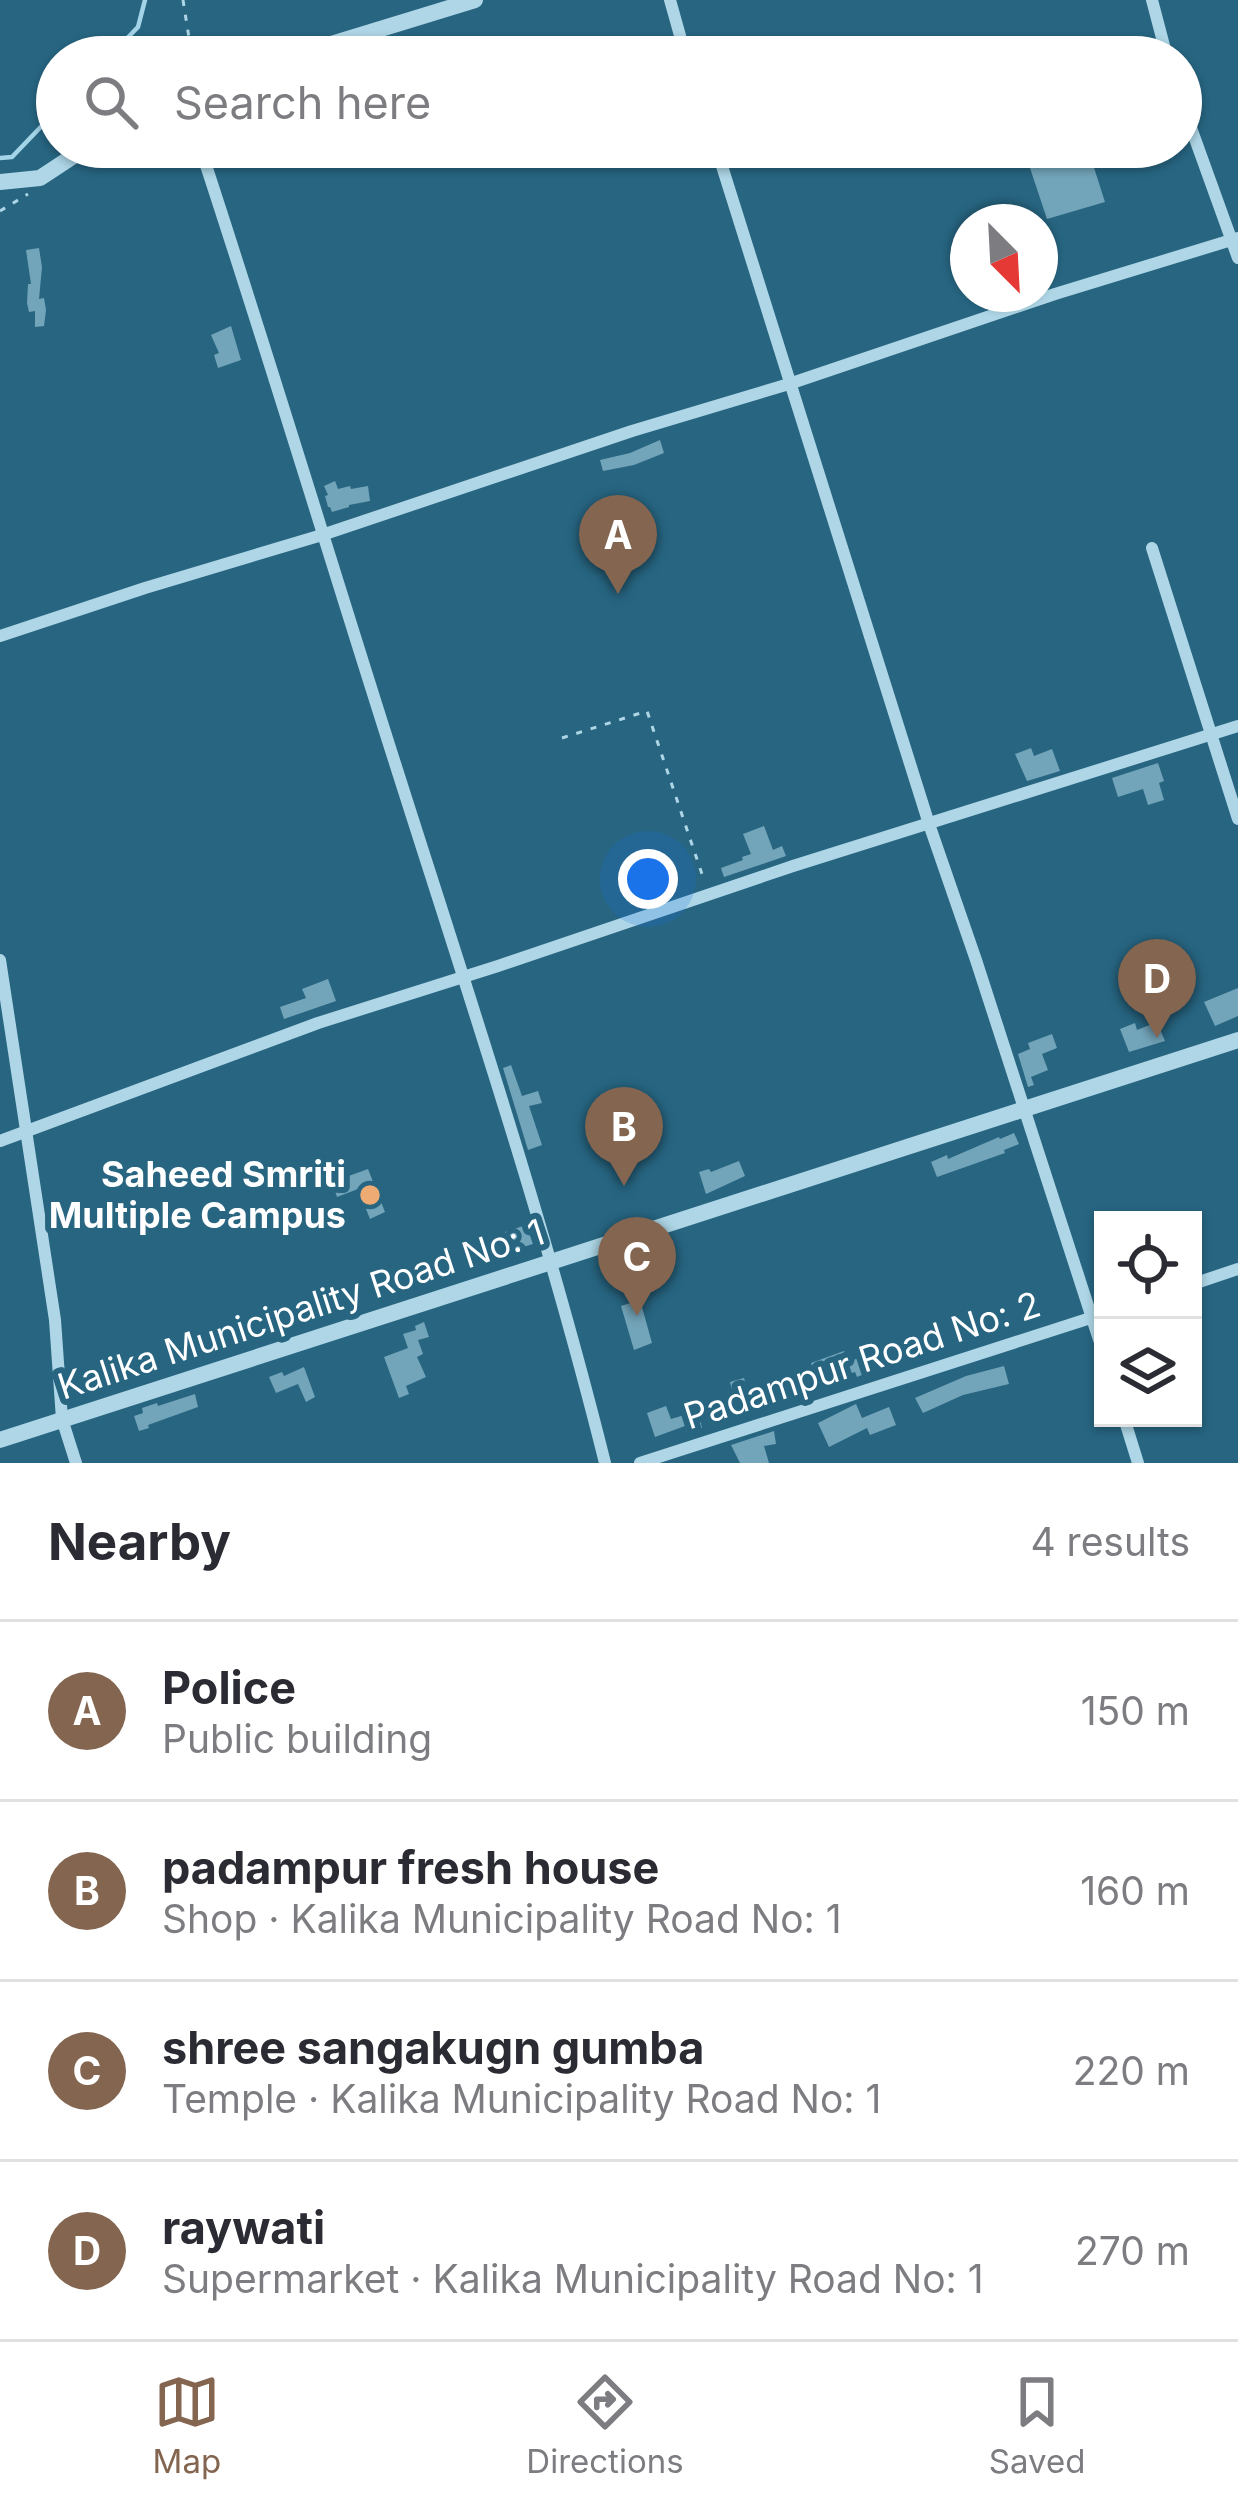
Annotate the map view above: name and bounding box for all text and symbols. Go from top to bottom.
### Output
search box [36,36,1202,168]
icon: search [78,69,144,135]
text: Search here [174,75,431,130]
north arrow [950,204,1058,312]
pin: A [579,495,657,594]
your location [618,849,678,909]
pin: D [1118,939,1196,1038]
pin: B [585,1087,663,1186]
place label: Saheed Smriti Multiple Campus [49,1152,346,1237]
marker: Saheed Smriti Multiple Campus [357,1182,383,1208]
street label: Kalika Municipality Road No: 1 [52,1209,550,1409]
map controls [1094,1211,1202,1427]
button: locate [1094,1211,1202,1319]
pin: C [598,1217,676,1316]
street label: Padampur Road No: 2 [678,1282,1046,1438]
button: layers [1094,1319,1202,1427]
text: Nearby [48,1511,231,1572]
text: 4 results [1030,1518,1190,1565]
text: Police [162,1660,296,1715]
text: A [72,1687,102,1734]
text: 150 m [1081,1687,1190,1734]
text: Public building [162,1715,432,1762]
text: padampur fresh house [162,1840,659,1895]
text: B [74,1867,100,1914]
text: 160 m [1080,1867,1190,1914]
text: Shop · Kalika Municipality Road No: 1 [162,1895,842,1942]
text: shree sangakugn gumba [162,2020,704,2075]
text: C [73,2047,101,2094]
text: 220 m [1073,2047,1190,2094]
text: Temple · Kalika Municipality Road No: 1 [162,2075,881,2122]
text: raywati [162,2200,325,2255]
text: D [73,2227,101,2274]
text: 270 m [1075,2227,1190,2274]
text: Supermarket · Kalika Municipality Road No: 1 [162,2255,984,2302]
tab: Map [153,2369,221,2481]
tab: Directions [526,2369,684,2481]
tab: Saved [989,2369,1085,2481]

